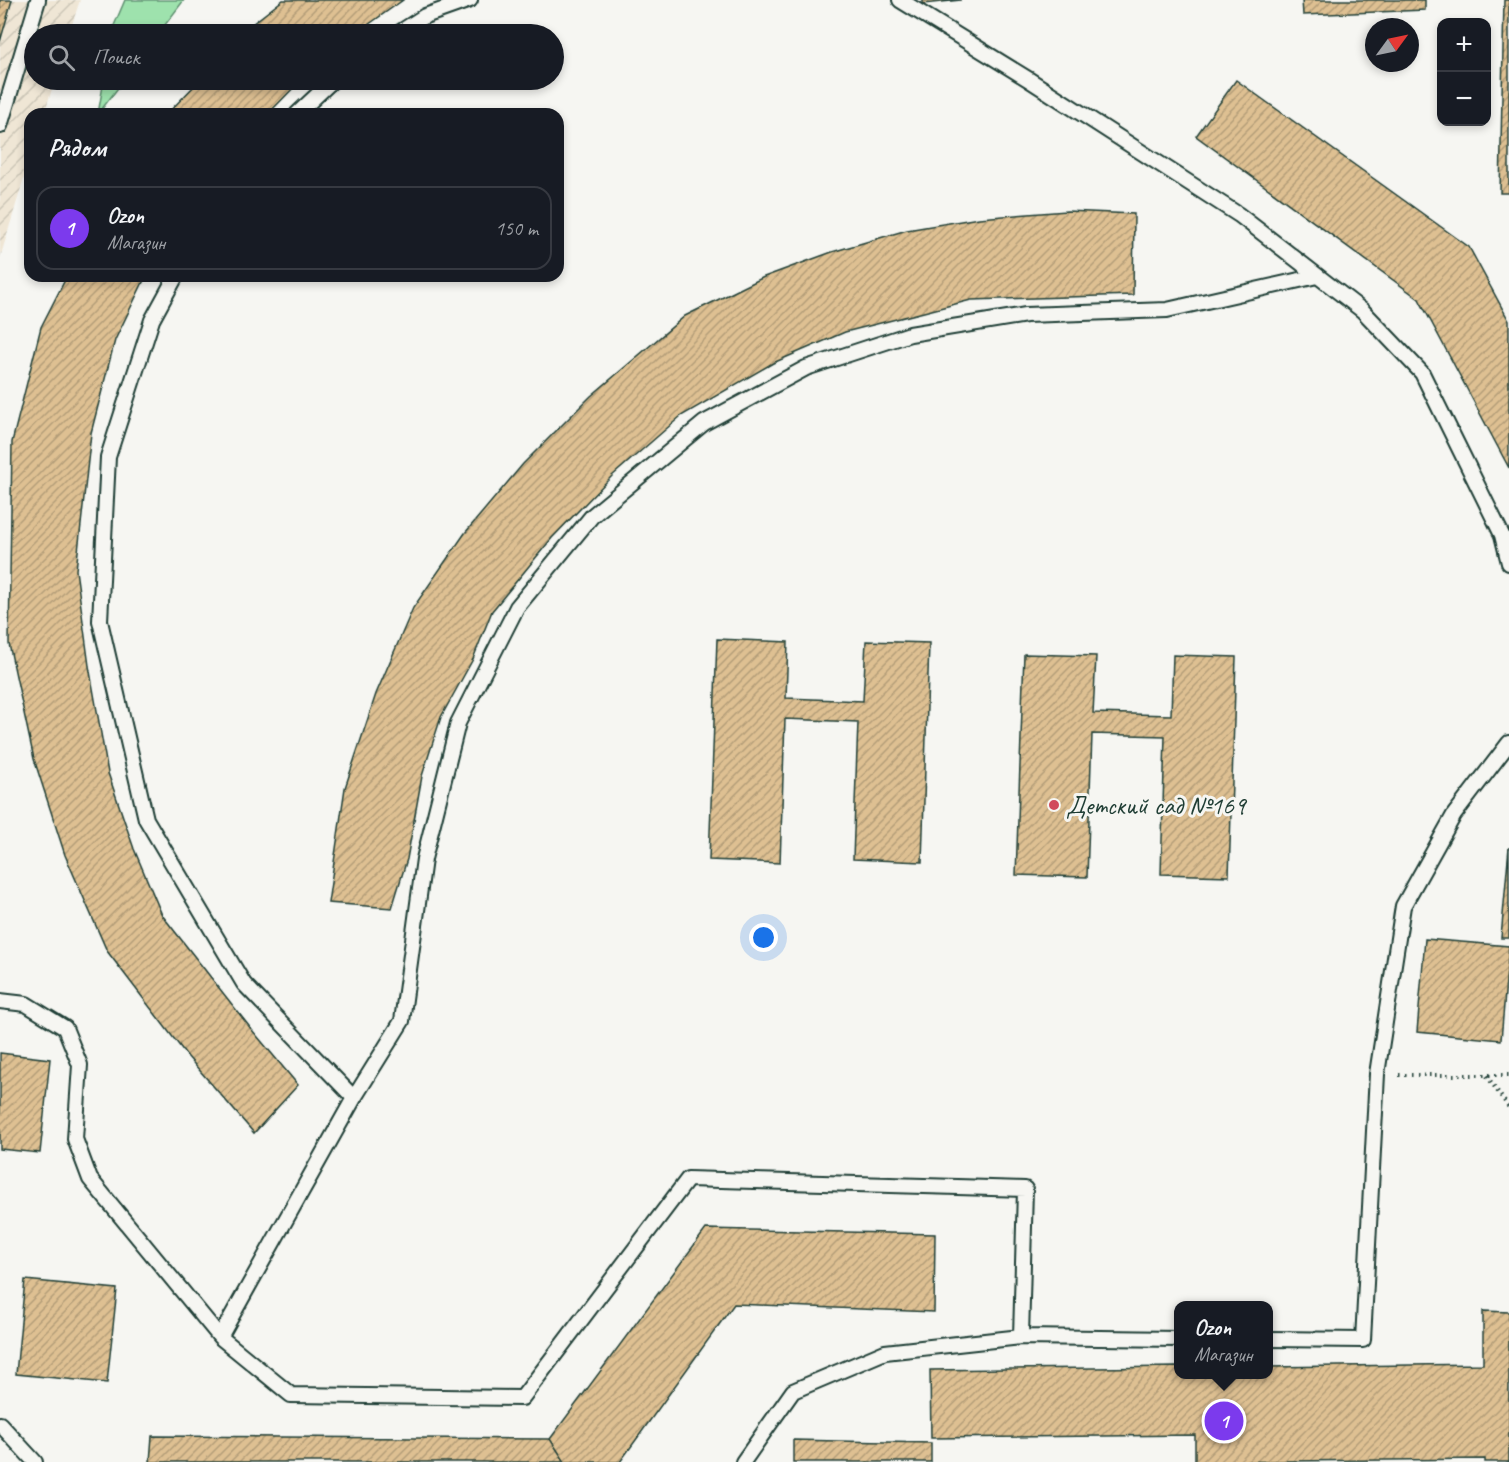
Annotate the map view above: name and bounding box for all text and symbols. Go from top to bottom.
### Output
north arrow [1365,18,1419,72]
map controls [1437,18,1491,126]
button: + [1437,18,1491,72]
search box [24,24,564,90]
icon: search [45,41,78,74]
text: Поиск [93,43,139,71]
button: − [1437,72,1491,126]
text: Рядом [48,131,106,164]
text: Ozon [107,202,144,230]
text: 1 [65,216,74,241]
text: 150 m [495,216,538,241]
text: Магазин [107,230,165,255]
place label: Детский сад №169 [1066,789,1248,822]
marker: Детский сад №169 [1047,798,1061,812]
your location [749,923,778,952]
popup [1174,1301,1273,1379]
text: Ozon [1194,1314,1231,1342]
text: Магазин [1194,1342,1253,1367]
pin: 1 [1204,1398,1244,1444]

